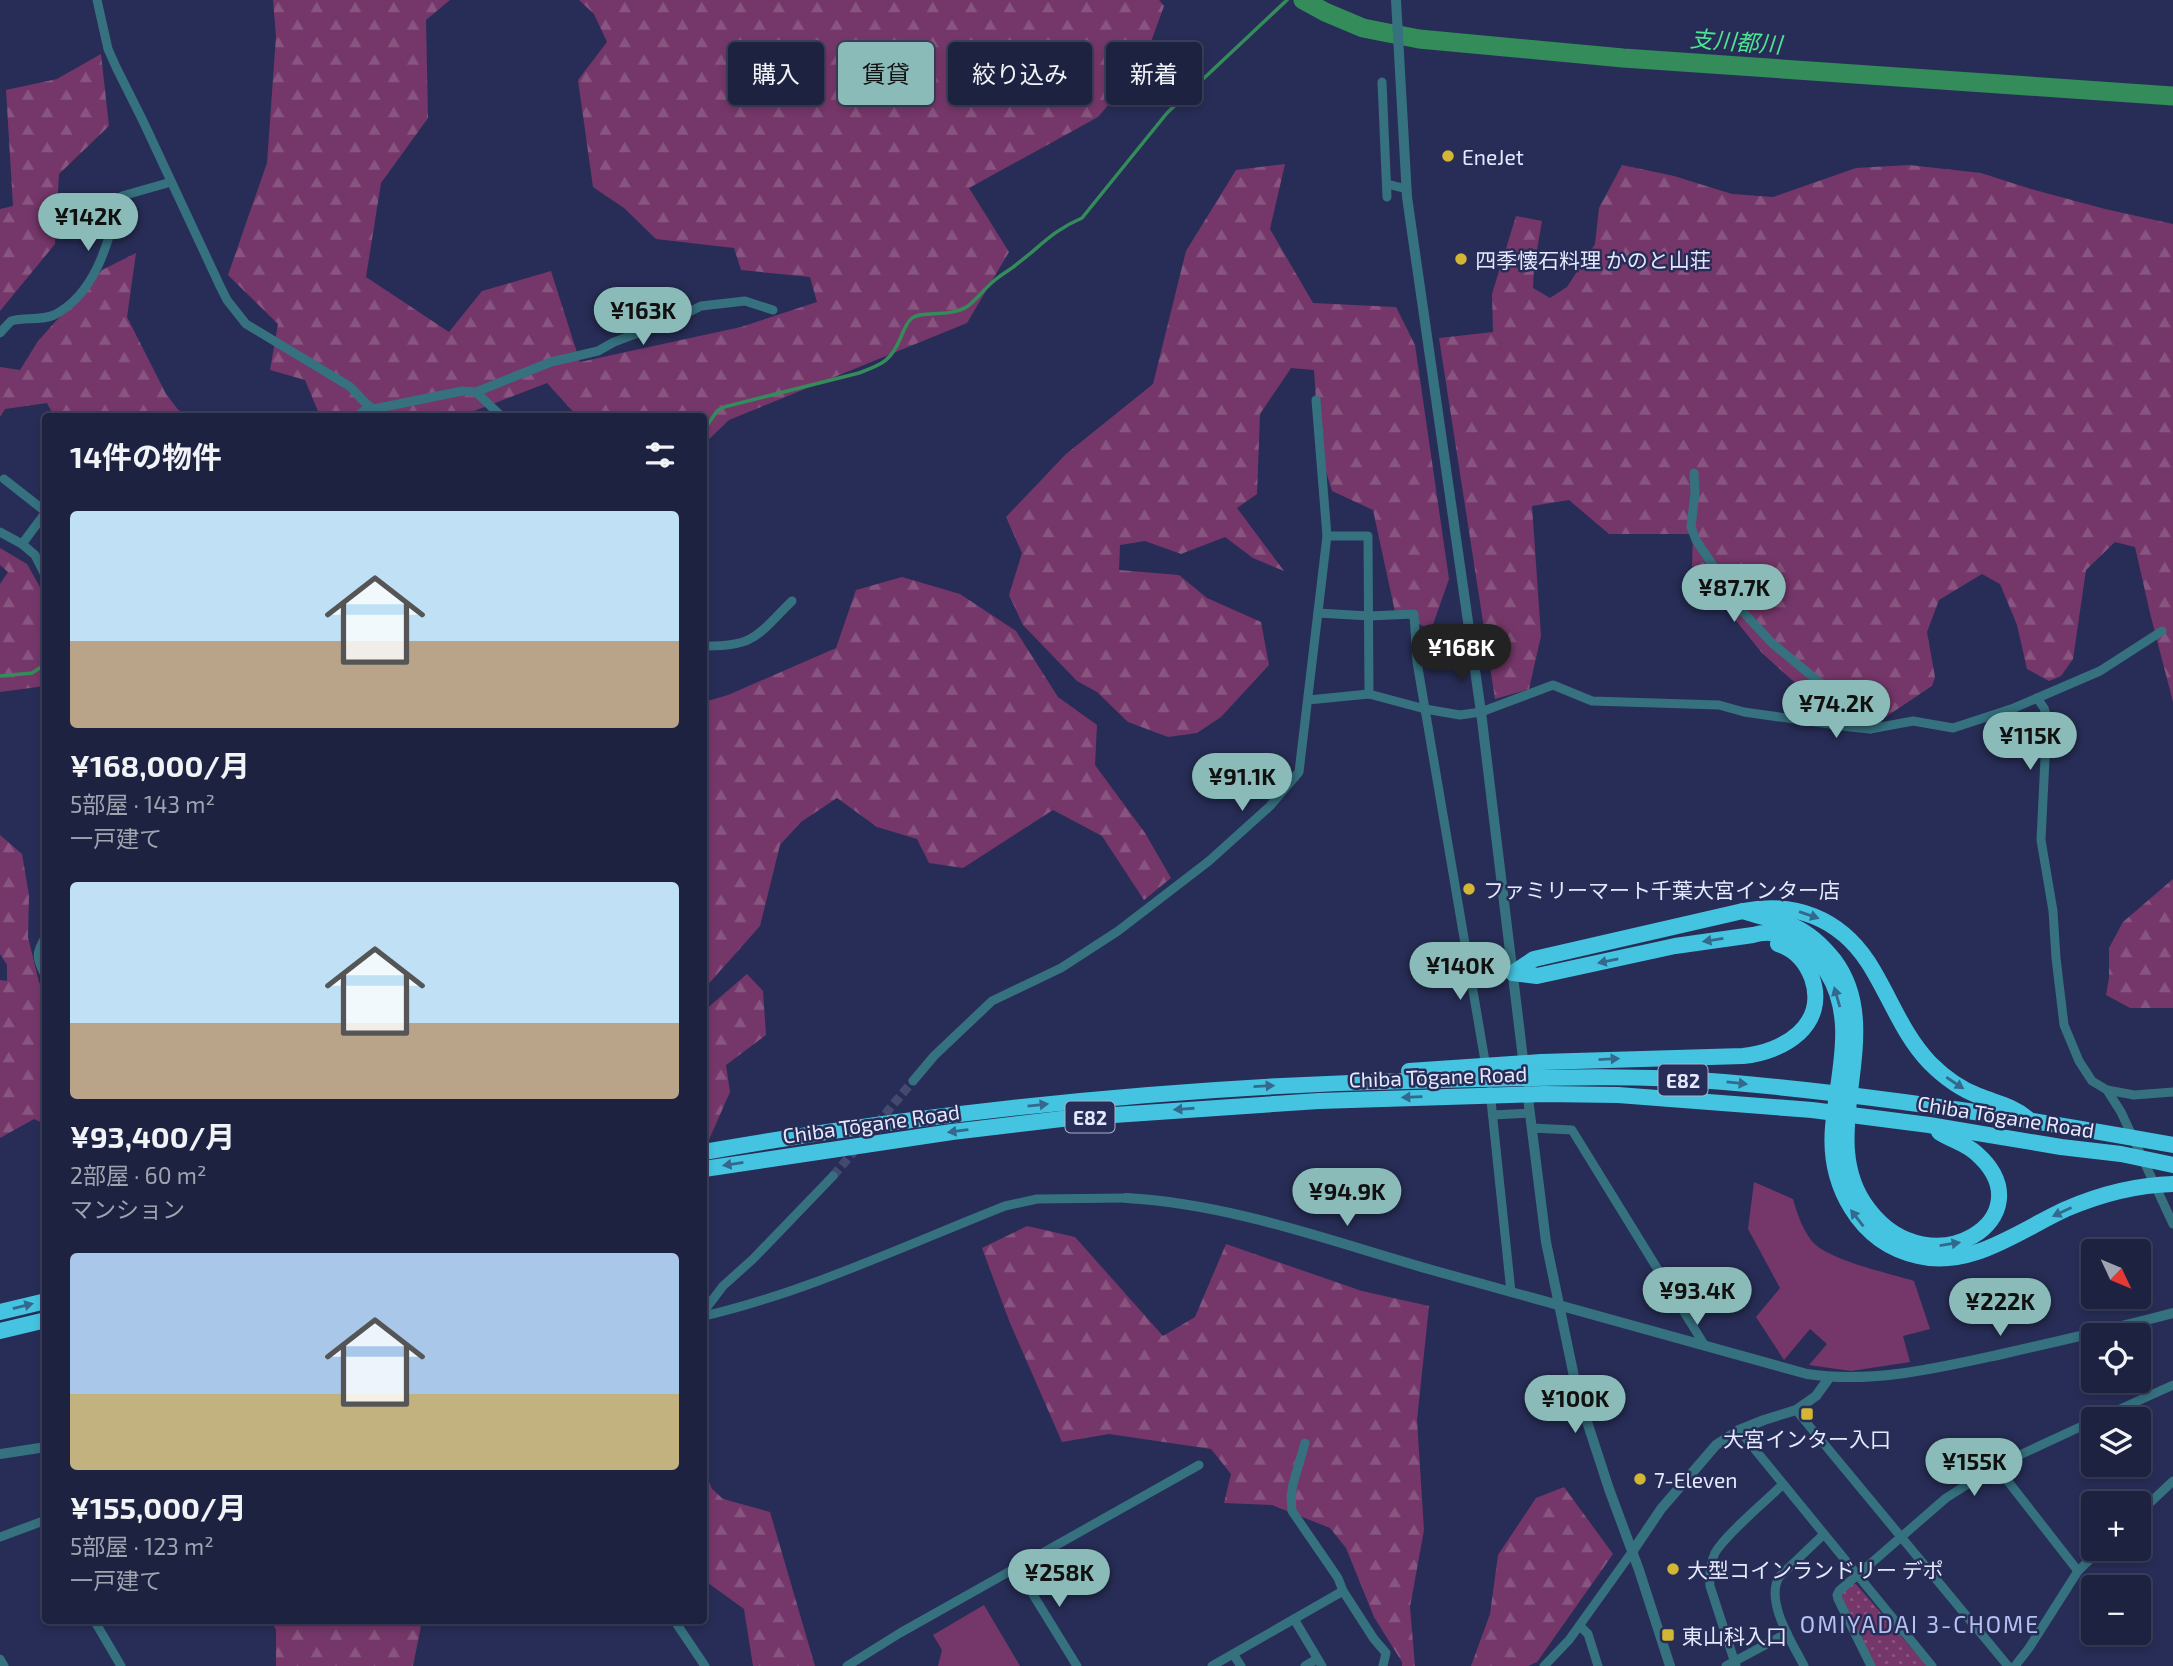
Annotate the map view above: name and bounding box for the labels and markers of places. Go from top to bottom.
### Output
place label: EneJet [1462,144,1524,169]
marker: EneJet [1440,148,1456,164]
pin: ¥142K [39,194,137,253]
place label: 四季懐石料理 かのと山荘 [1475,247,1711,272]
marker: 四季懐石料理 かのと山荘 [1453,251,1469,267]
pin: ¥163K [594,288,692,347]
pin: ¥87.7K [1677,564,1791,624]
pin: ¥168K [1412,624,1510,684]
pin: ¥74.2K [1779,680,1893,740]
pin: ¥115K [1981,712,2079,772]
pin: ¥91.1K [1185,754,1299,813]
place label: ファミリーマート千葉大宮インター店 [1483,877,1840,902]
marker: ファミリーマート千葉大宮インター店 [1461,881,1477,897]
pin: ¥140K [1411,942,1509,1002]
pin: ¥94.9K [1290,1168,1404,1228]
pin: ¥93.4K [1640,1268,1754,1327]
pin: ¥222K [1951,1278,2049,1338]
pin: ¥100K [1526,1376,1624,1435]
marker: 大宮インター入口 [1799,1406,1815,1422]
place label: 大宮インター入口 [1723,1426,1891,1451]
pin: ¥155K [1925,1438,2023,1498]
place label: 7-Eleven [1654,1467,1737,1492]
marker: 7-Eleven [1632,1471,1648,1487]
pin: ¥258K [1010,1550,1108,1609]
place label: 大型コインランドリー デポ [1687,1557,1944,1582]
marker: 大型コインランドリー デポ [1665,1561,1681,1577]
place label: 東山科入口 [1682,1623,1787,1648]
marker: 東山科入口 [1660,1627,1676,1643]

